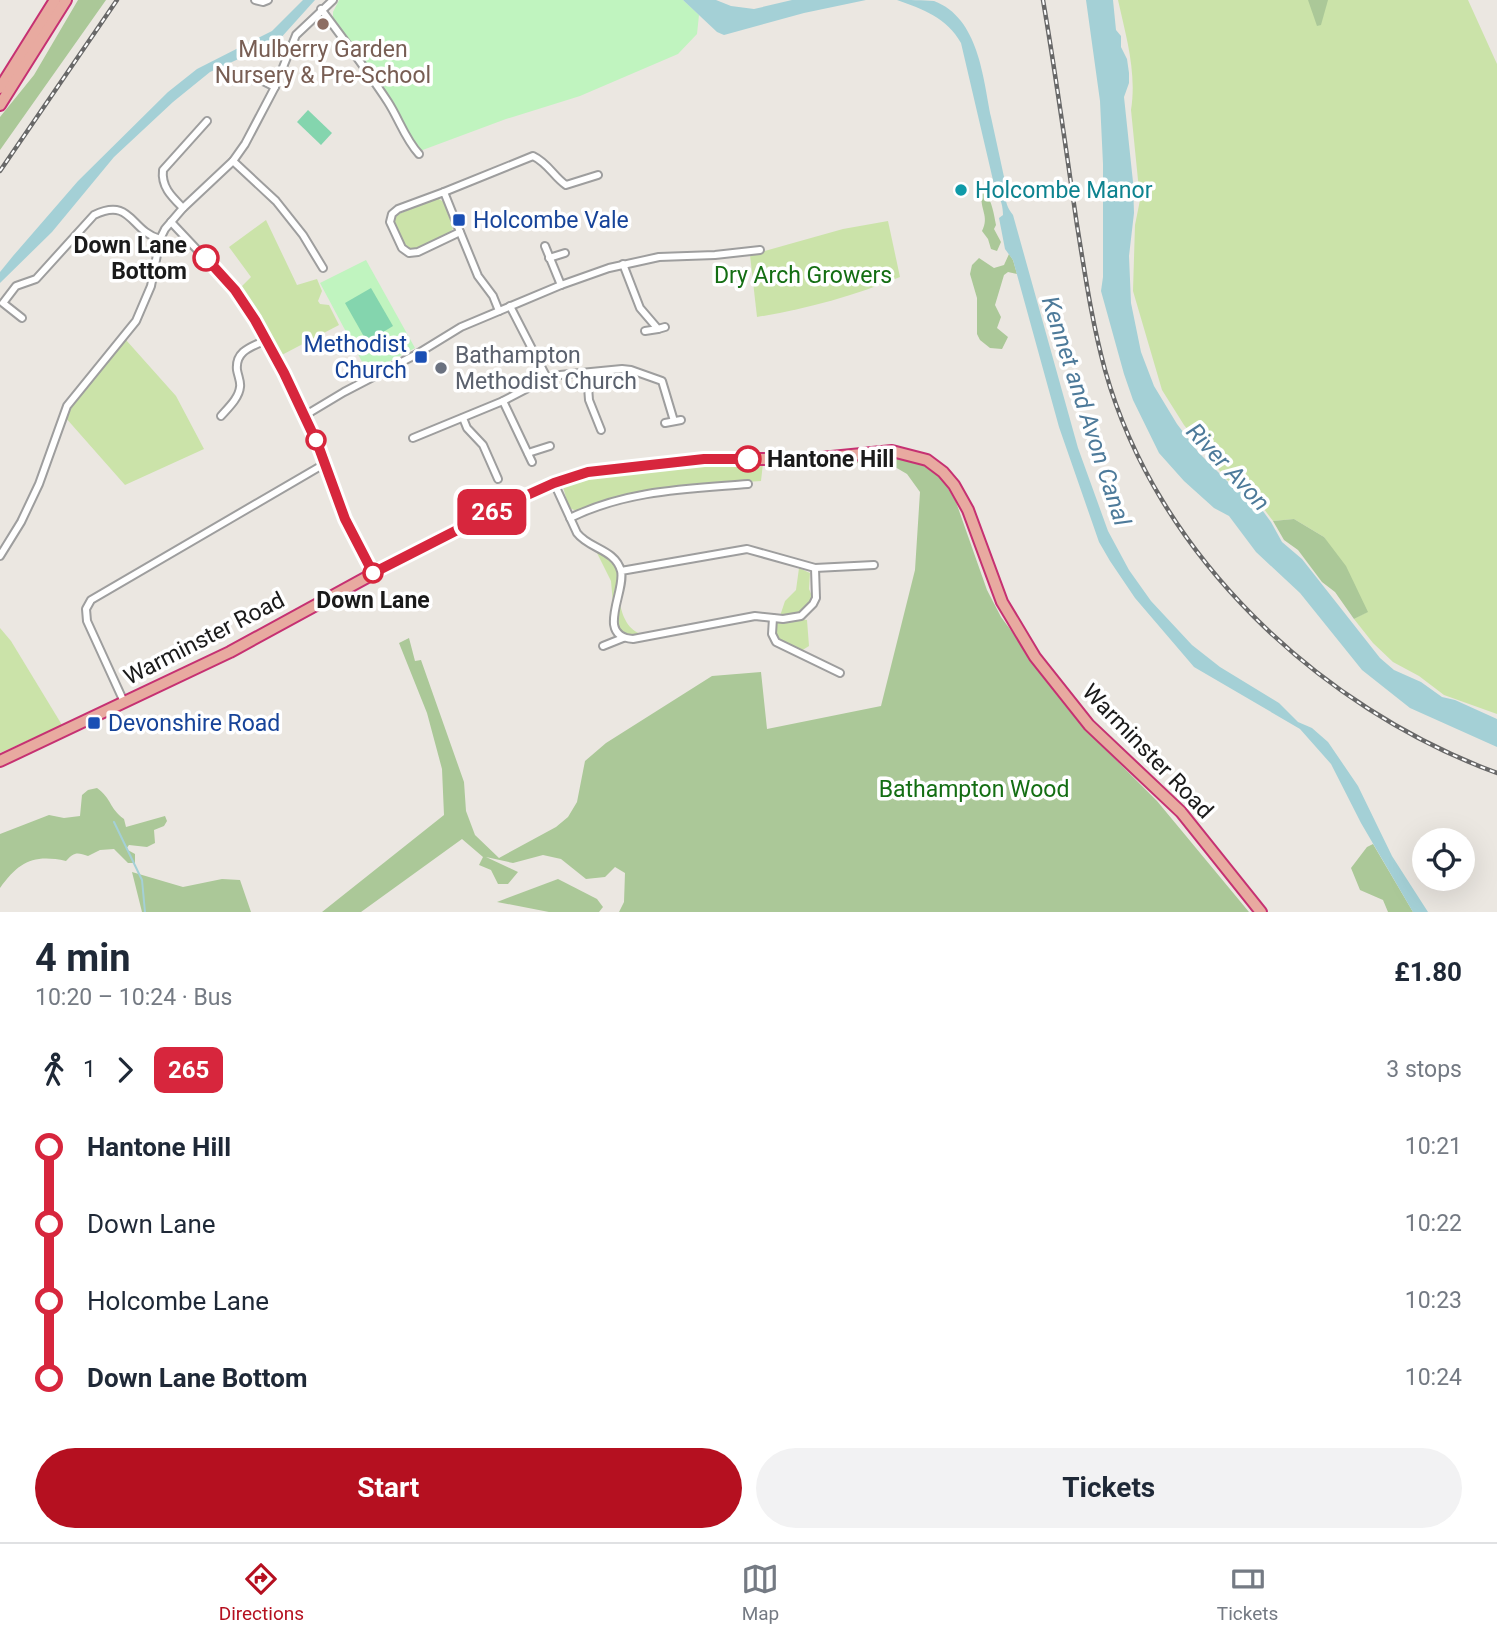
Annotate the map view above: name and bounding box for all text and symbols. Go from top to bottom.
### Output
marker: Mulberry Garden Nursery & Pre-School [315,16,331,32]
place label: Mulberry Garden Nursery & Pre-School [215,36,431,89]
place label: Holcombe Manor [975,177,1153,204]
marker: Holcombe Manor [953,182,969,198]
place label: Holcombe Vale [473,207,629,234]
marker: Holcombe Vale [451,212,467,228]
place label: Down Lane Bottom [74,232,187,285]
marker: Down Lane Bottom [193,245,219,271]
park label: Dry Arch Growers [714,262,892,289]
water label: Kennet and Avon Canal [1036,293,1136,530]
place label: Methodist Church [303,331,407,384]
place label: Bathampton Methodist Church [455,342,637,395]
marker: Methodist Church [413,349,429,365]
marker: Bathampton Methodist Church [433,360,449,376]
water label: River Avon [1181,418,1275,516]
unlabelled marker [306,430,326,450]
marker: Hantone Hill [735,446,761,472]
place label: Hantone Hill [767,446,894,473]
line badge: 265 [452,489,532,535]
text: 265 [471,498,513,526]
marker: Down Lane [363,563,383,583]
street label: Warminster Road [119,586,289,691]
place label: Down Lane [316,587,430,614]
street label: Warminster Road [1077,678,1219,824]
place label: Devonshire Road [108,710,280,737]
marker: Devonshire Road [86,715,102,731]
park label: Bathampton Wood [879,776,1069,803]
map controls [1412,828,1475,891]
button: locate [1412,828,1475,891]
text: 4 min [35,936,131,980]
text: £1.80 [1394,957,1462,987]
text: 10:20 – 10:24 · Bus [35,984,232,1011]
icon: walk [35,1051,73,1089]
icon: forward [106,1051,144,1089]
text: 1 [83,1056,96,1083]
text: 265 [168,1056,209,1084]
text: 3 stops [1386,1056,1462,1083]
text: Hantone Hill [87,1132,231,1162]
text: 10:21 [1405,1133,1462,1160]
text: Down Lane [87,1209,216,1239]
text: 10:22 [1405,1210,1462,1237]
text: Holcombe Lane [87,1286,269,1316]
text: 10:23 [1405,1287,1462,1314]
text: Down Lane Bottom [87,1363,307,1393]
text: 10:24 [1405,1364,1462,1391]
button: Start [35,1448,742,1528]
button: Tickets [756,1448,1462,1528]
tab: Directions [219,1560,304,1625]
tab: Map [741,1560,779,1625]
tab: Tickets [1217,1560,1278,1625]

